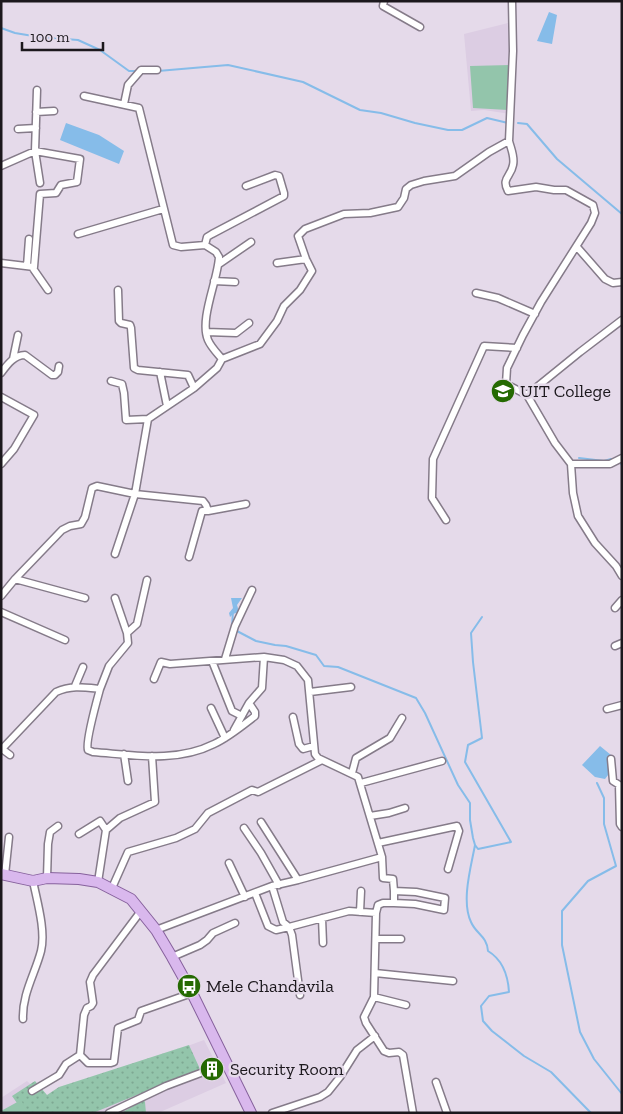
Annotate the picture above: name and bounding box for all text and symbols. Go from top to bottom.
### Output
scale bar [22,20,104,52]
text: 100 m [30,28,69,46]
school or university icon: UIT College [490,378,516,404]
place label: UIT College [520,380,611,402]
bus stop icon: Mele Chandavila [176,973,202,999]
place label: Mele Chandavila [206,975,334,997]
building icon: Security Room [199,1056,225,1082]
place label: Security Room [230,1058,344,1080]

